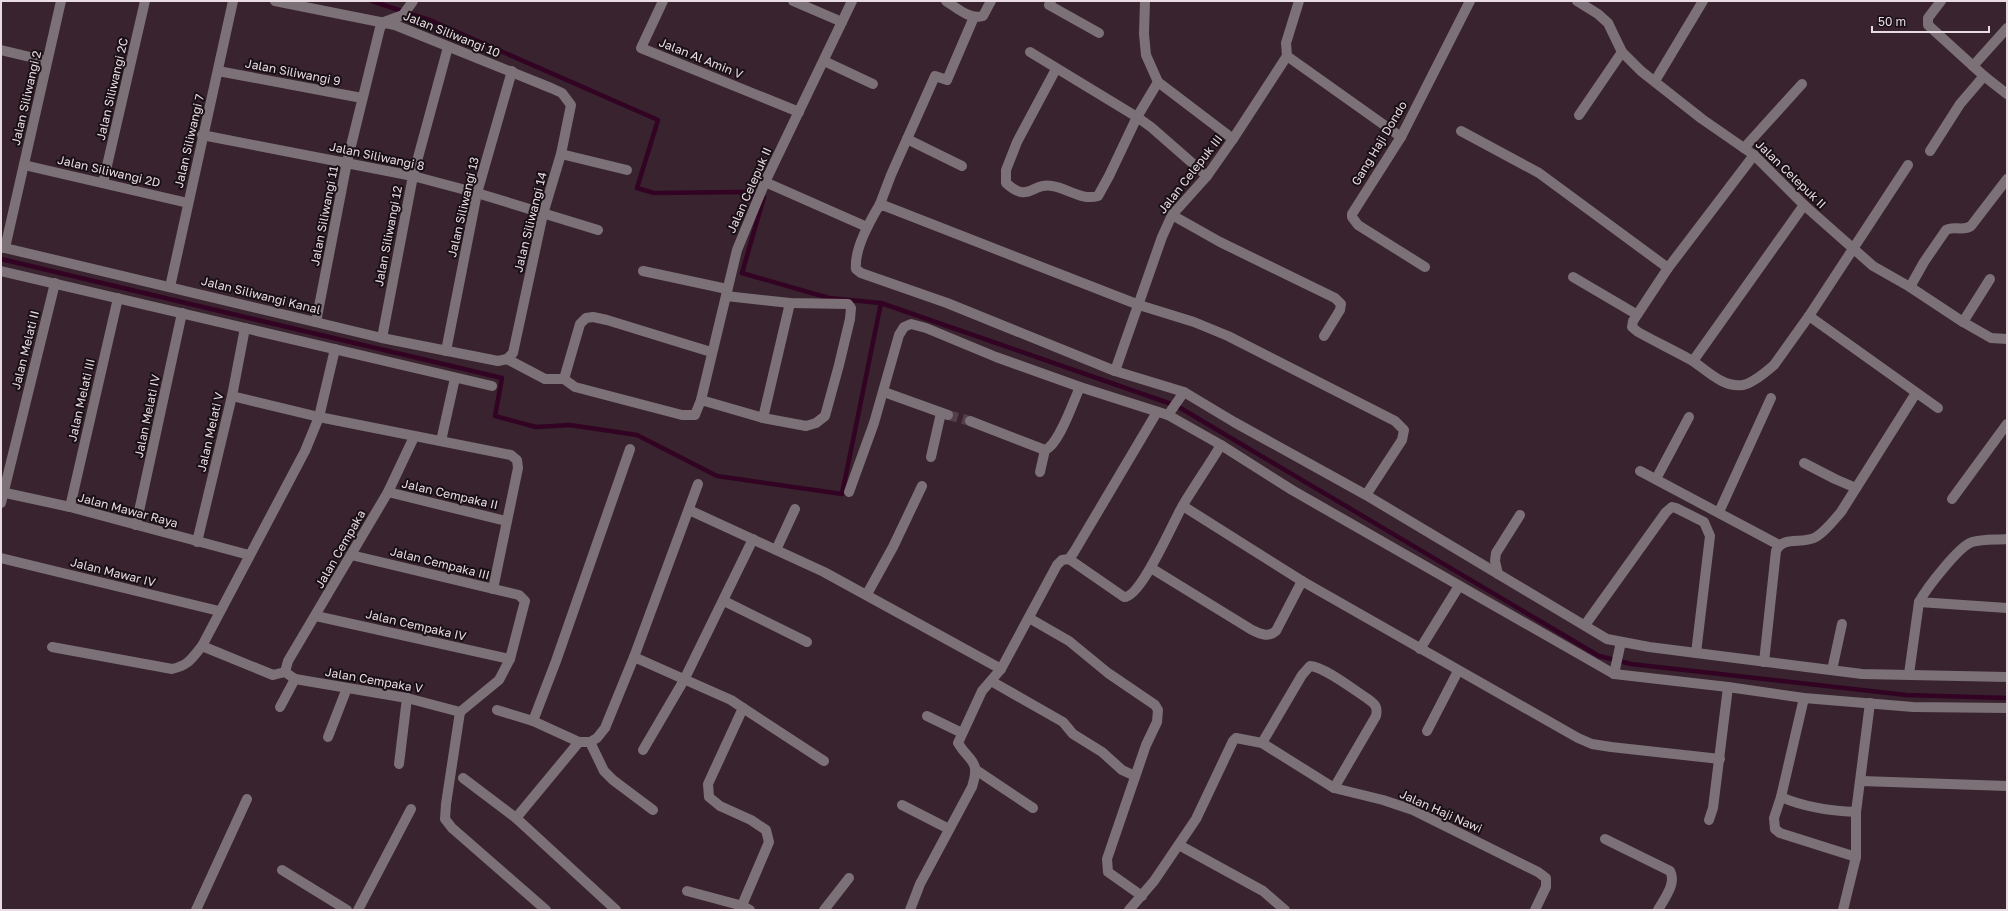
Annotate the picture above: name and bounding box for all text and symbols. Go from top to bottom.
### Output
street label: Jalan Siliwangi 10 [401,8,503,60]
scale bar [1872,8,1989,34]
text: 50 m [1878,14,1906,29]
street label: Jalan Al Amin V [657,34,745,82]
street label: Jalan Siliwangi 2C [93,36,131,142]
street label: Jalan Siliwangi 2 [8,49,44,147]
street label: Jalan Siliwangi 9 [244,55,342,89]
street label: Jalan Siliwangi 7 [171,93,207,189]
street label: Gang Haji Dondo [1348,98,1410,188]
street label: Jalan Celepuk III [1155,132,1225,216]
street label: Jalan Celepuk II [1753,137,1829,211]
street label: Jalan Siliwangi 8 [328,139,426,173]
street label: Jalan Celepuk II [723,145,775,235]
street label: Jalan Siliwangi 2D [56,152,162,190]
street label: Jalan Siliwangi 13 [444,155,482,259]
street label: Jalan Siliwangi 11 [307,165,341,267]
street label: Jalan Siliwangi 14 [510,170,550,274]
street label: Jalan Siliwangi 12 [371,184,405,288]
street label: Jalan Siliwangi Kanal [200,273,322,317]
street label: Jalan Melati II [8,309,42,391]
street label: Jalan Melati III [64,357,98,443]
street label: Jalan Melati IV [131,373,163,459]
street label: Jalan Melati V [194,391,226,473]
street label: Jalan Cempaka II [400,476,500,512]
street label: Jalan Mawar Raya [76,489,180,531]
street label: Jalan Cempaka [312,507,368,591]
street label: Jalan Cempaka III [389,543,491,583]
street label: Jalan Mawar IV [69,554,157,590]
street label: Jalan Cempaka IV [364,606,468,644]
street label: Jalan Cempaka V [324,664,424,696]
street label: Jalan Haji Nawi [1398,786,1484,836]

